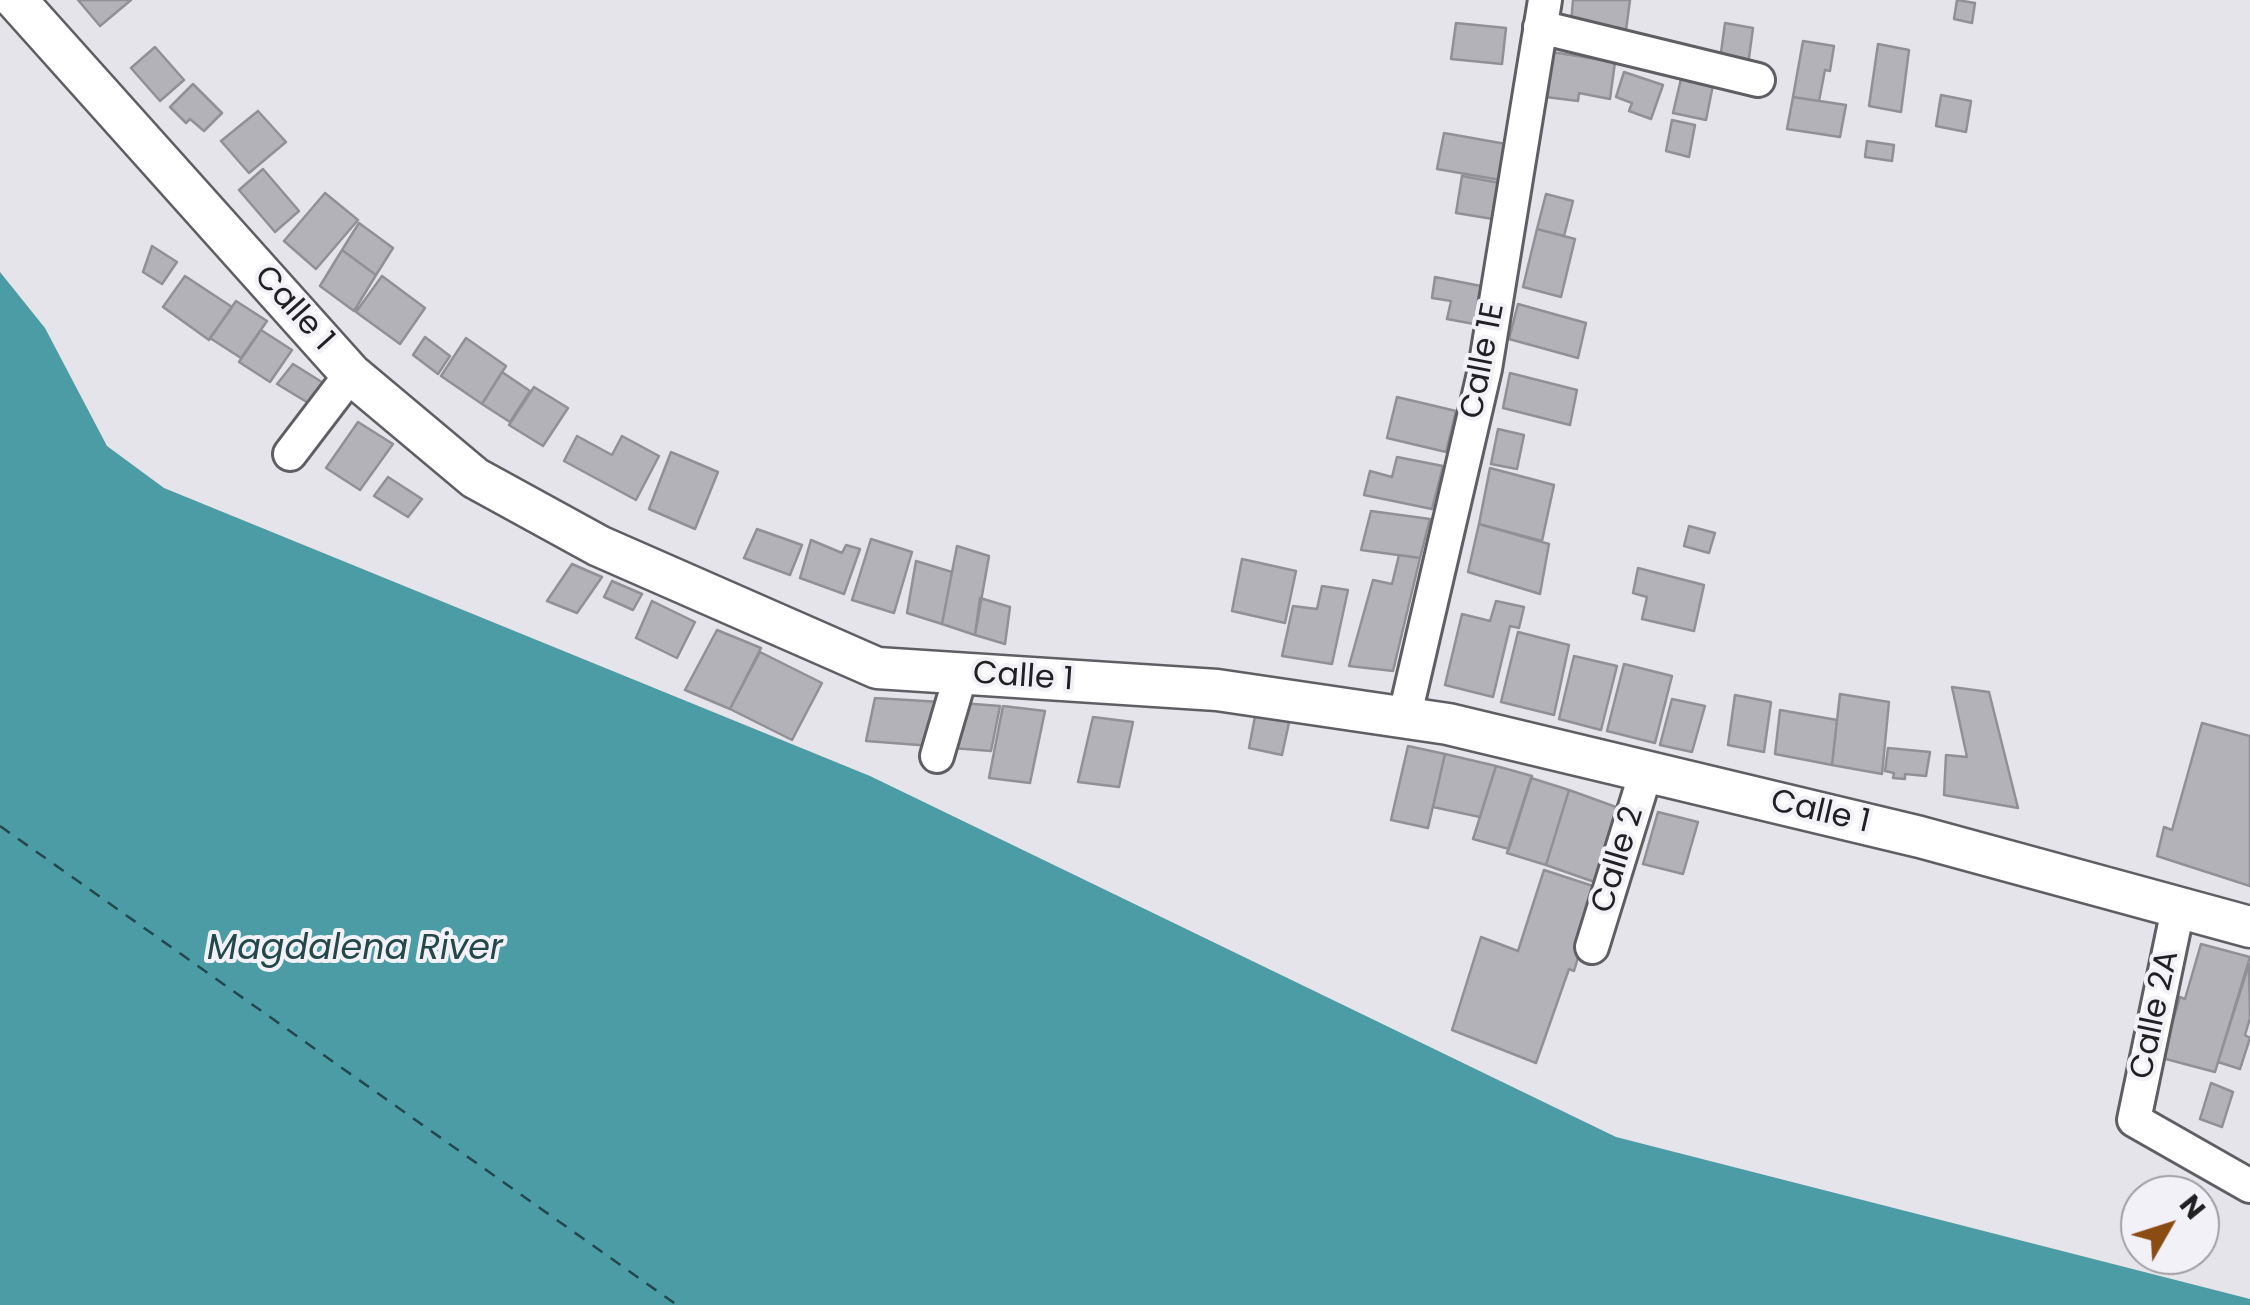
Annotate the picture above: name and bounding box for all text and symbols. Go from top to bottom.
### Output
street label: Calle 1 [245,259,341,359]
street label: Calle 1E [1454,300,1514,422]
street label: Calle 1 [971,655,1075,701]
street label: Calle 1 [1767,783,1873,843]
street label: Calle 2 [1585,802,1653,918]
water label: Magdalena River [207,929,503,971]
street label: Calle 2A [2124,947,2188,1083]
north arrow [2120,1175,2220,1275]
text: N [2170,1187,2214,1228]

